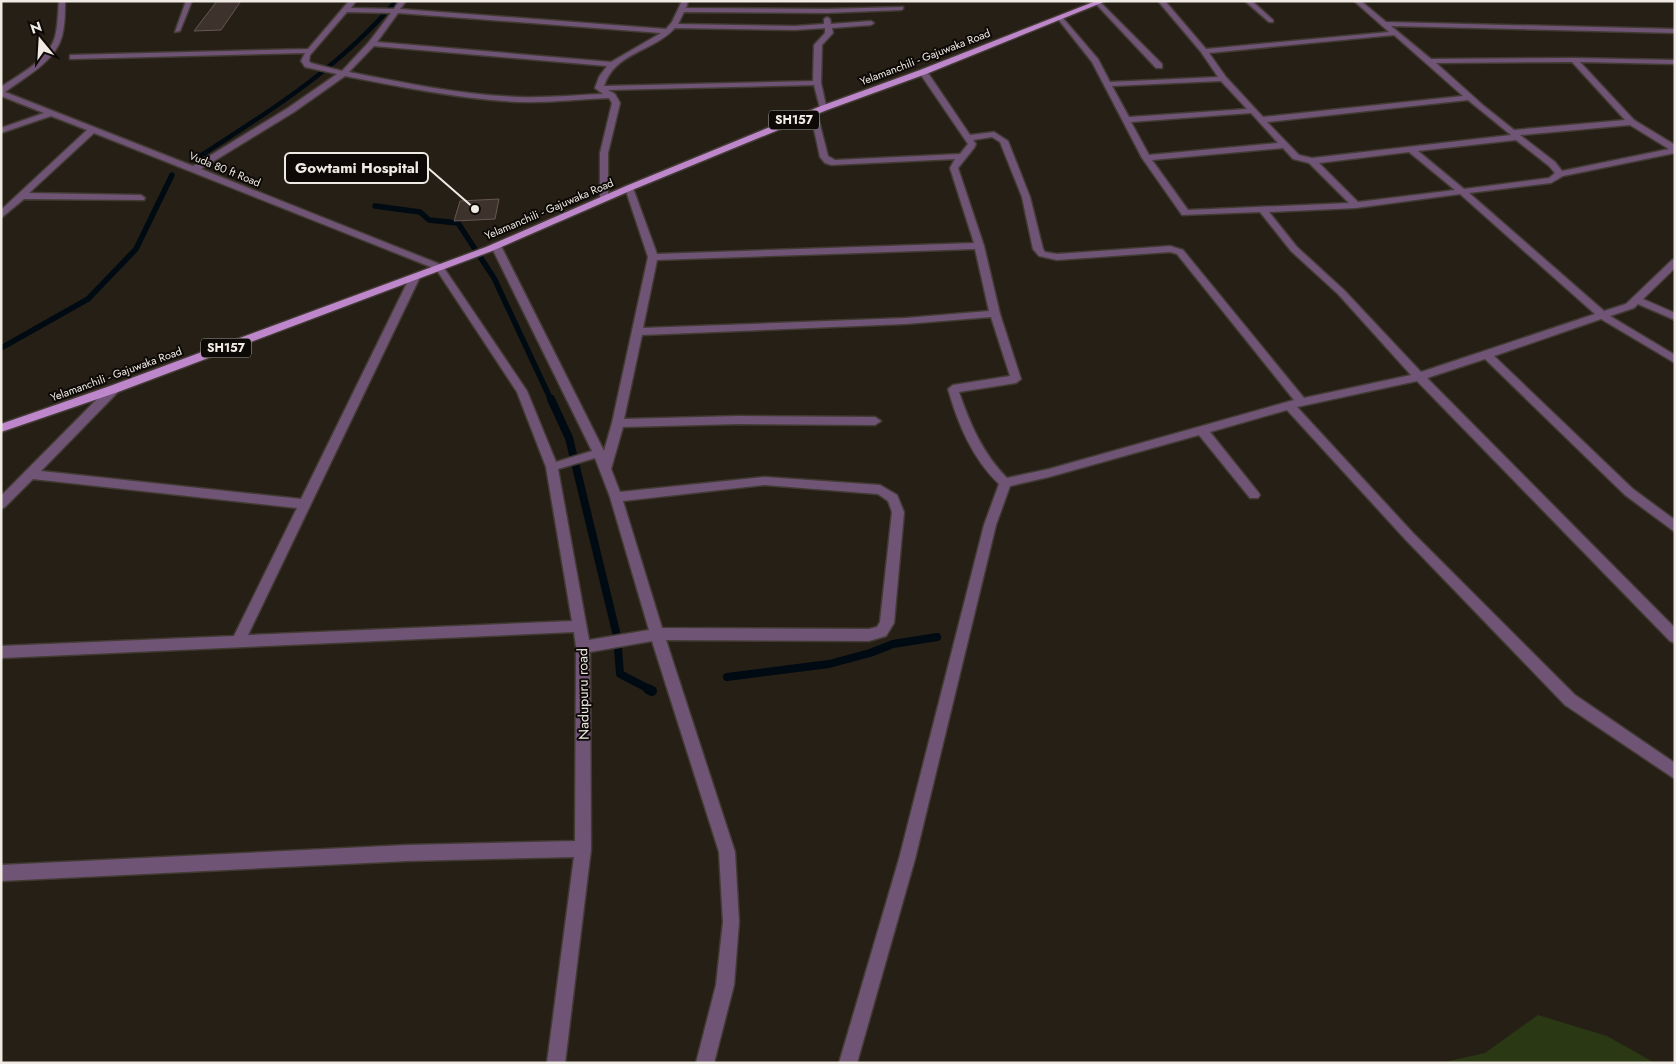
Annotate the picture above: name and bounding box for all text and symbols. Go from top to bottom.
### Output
north arrow [15,15,65,65]
text: N [28,16,44,39]
street label: Yelamanchili - Gajuwaka Road [857,25,993,89]
road number: SH157 [769,110,819,130]
street label: Vuda 80 ft Road [187,147,263,191]
callout: Gowtami Hospital [285,153,428,183]
text: Gowtami Hospital [295,157,419,179]
street label: Yelamanchili - Gajuwaka Road [482,175,616,243]
road number: SH157 [201,338,251,358]
street label: Yelamanchili - Gajuwaka Road [48,343,184,405]
street label: Nadupuru road [572,648,594,740]

